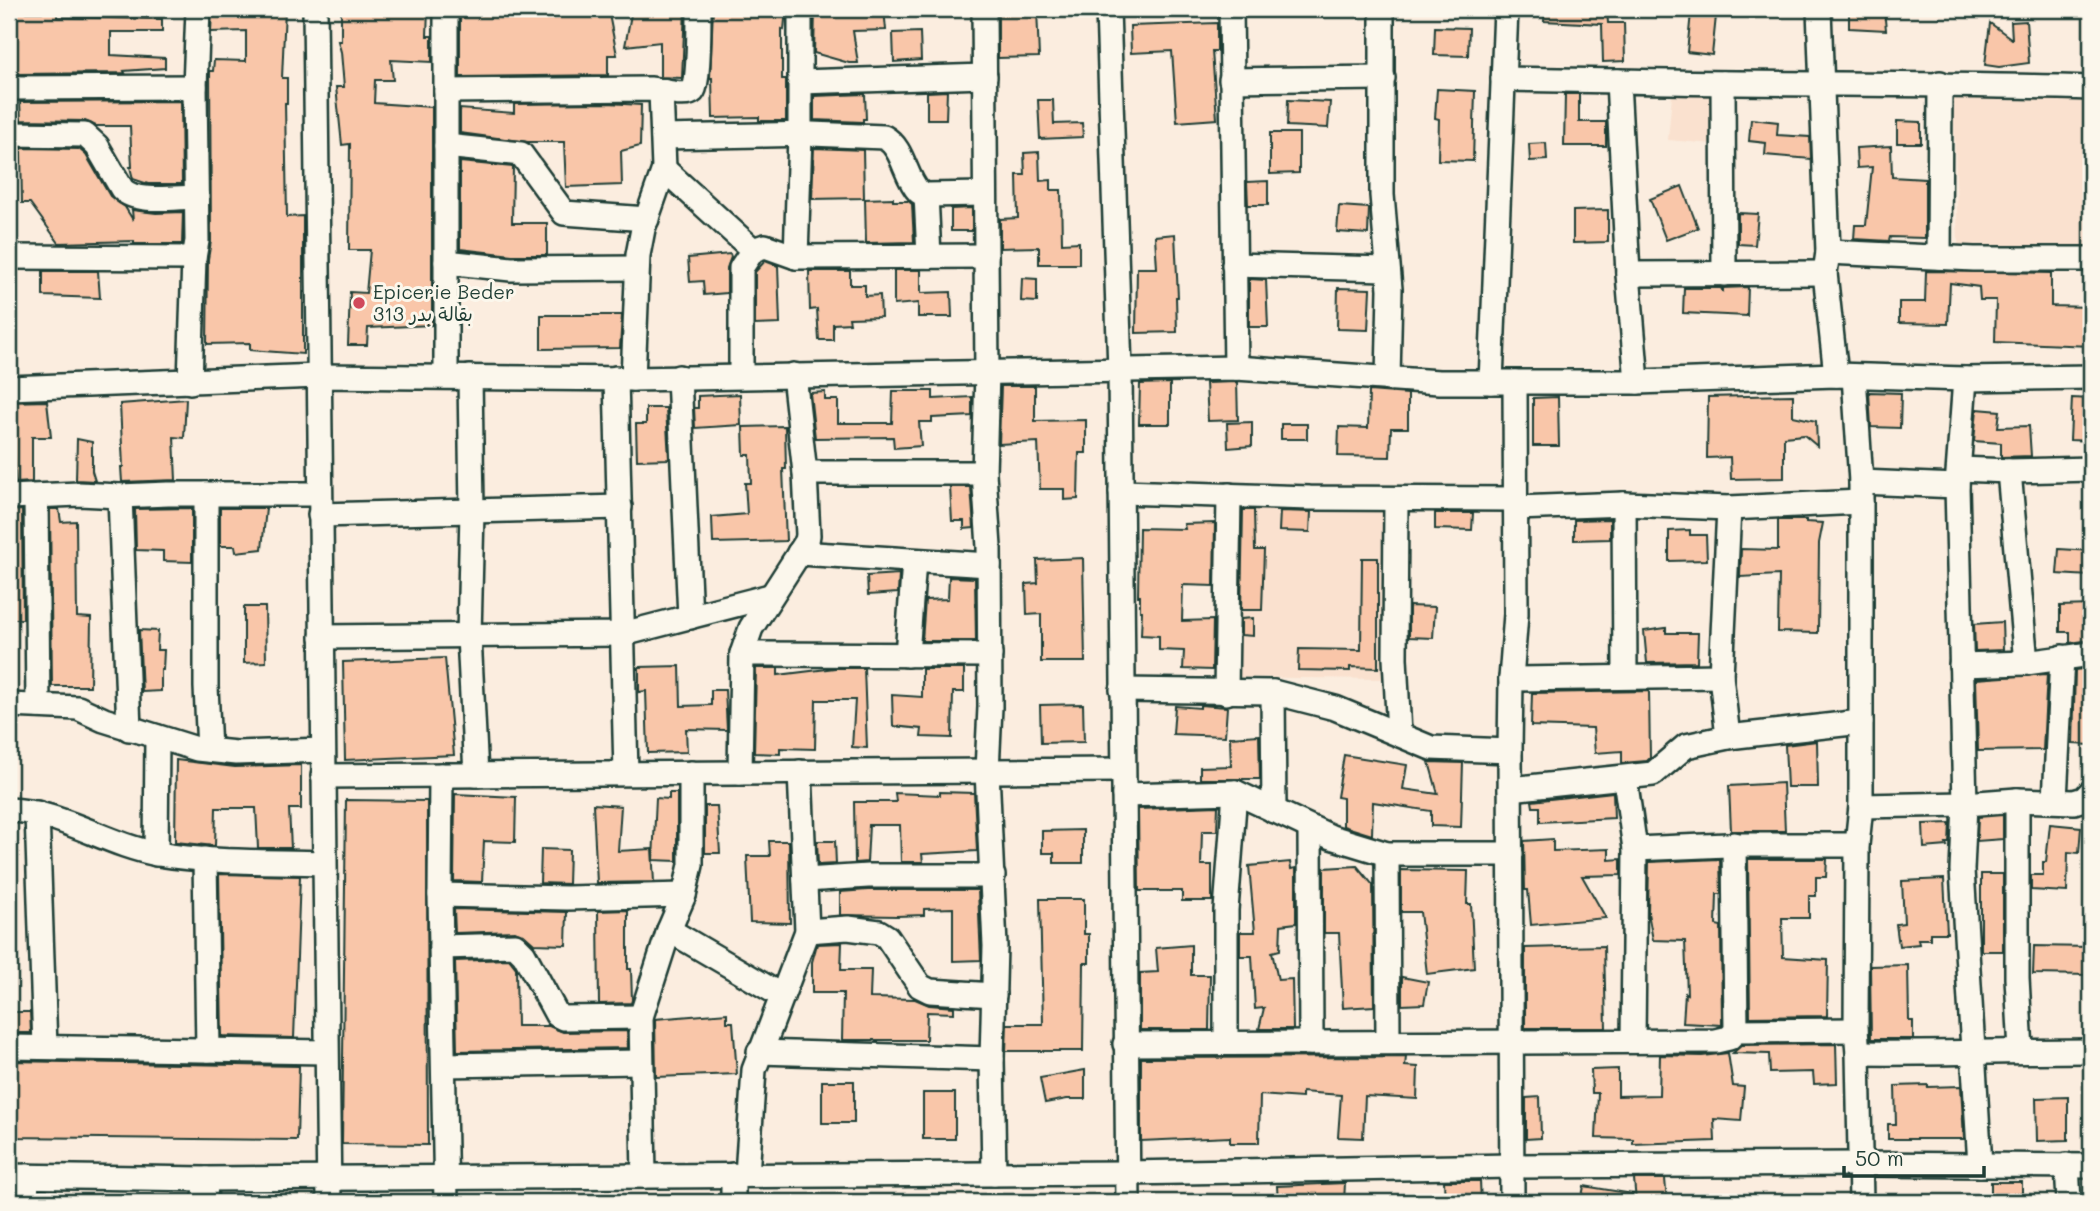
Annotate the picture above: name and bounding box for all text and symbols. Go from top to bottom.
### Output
place label: Epicerie Beder 313 بقالة بدر [373,279,514,326]
marker: Epicerie Beder 313 بقالة بدر [351,295,367,311]
scale bar [1844,1134,1984,1178]
text: 50 m [1855,1144,1904,1171]

